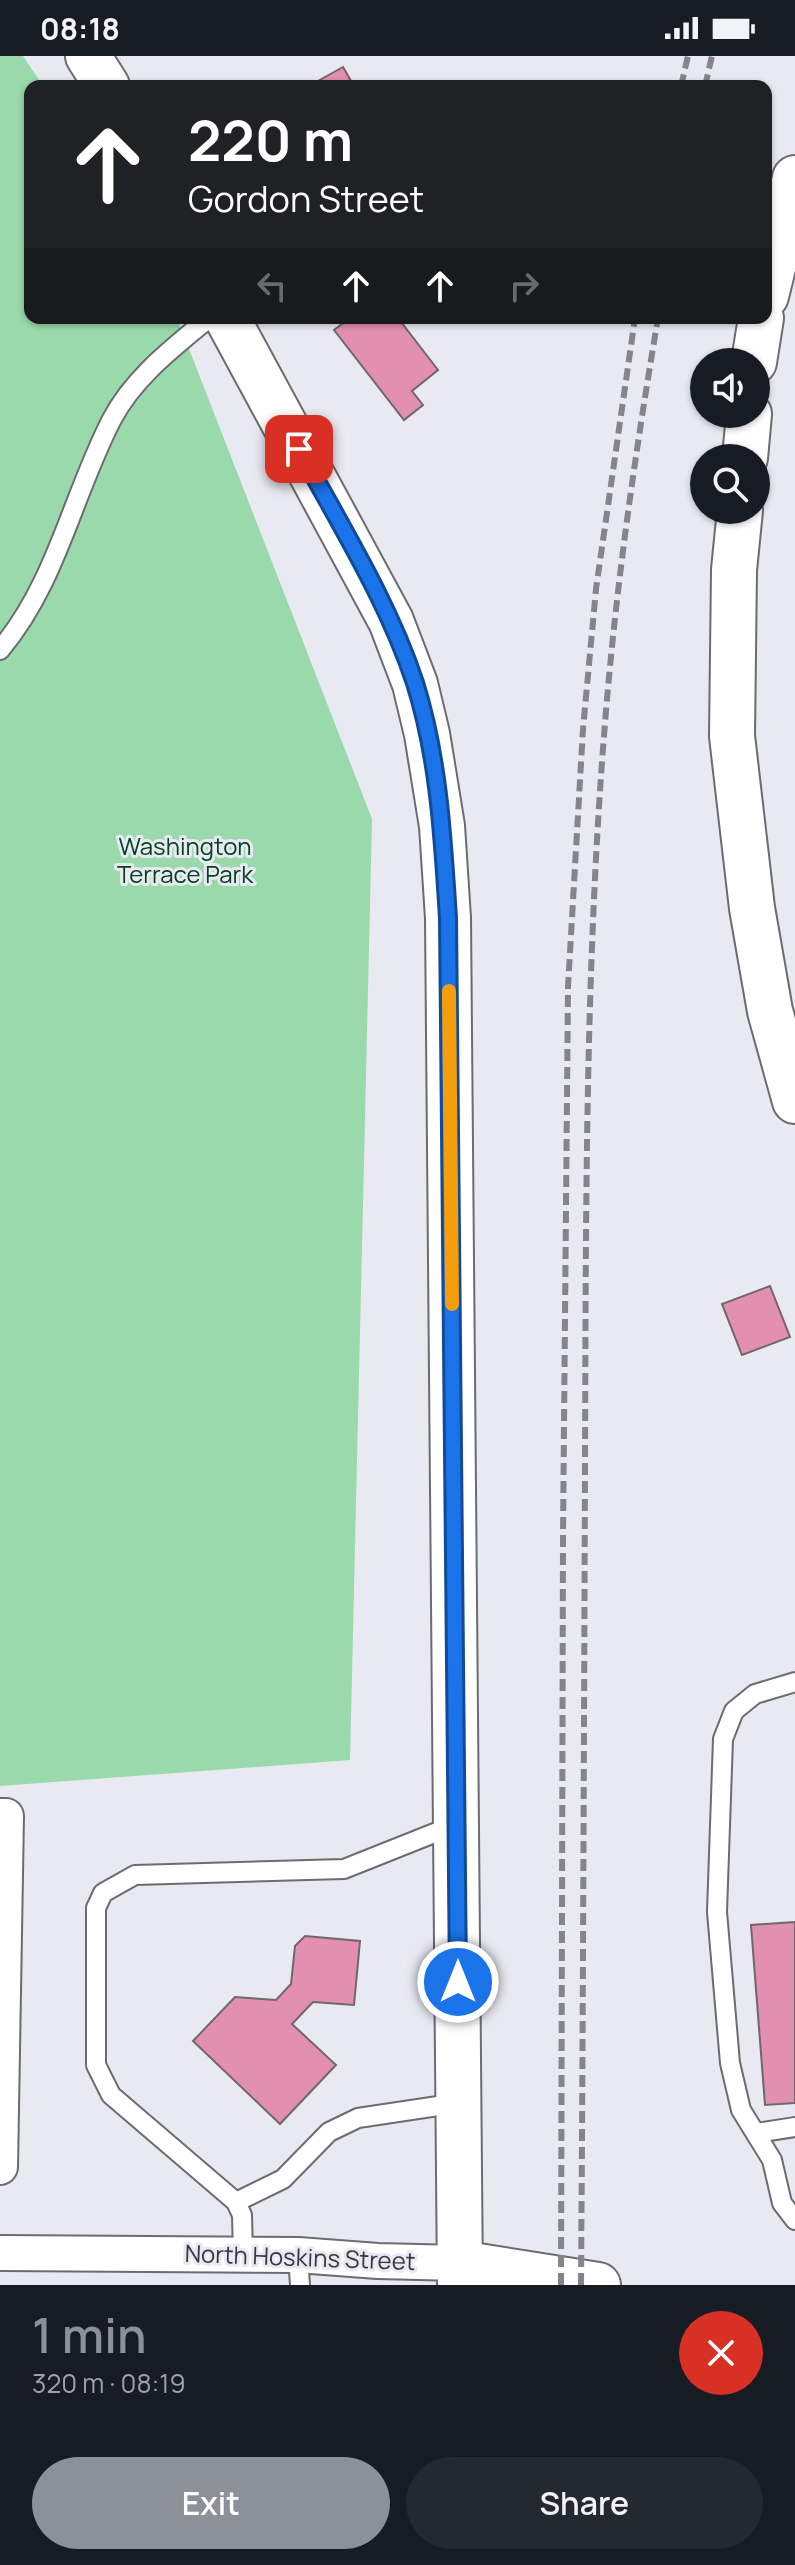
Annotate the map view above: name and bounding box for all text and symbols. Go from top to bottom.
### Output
text: 08:18 [40,8,120,49]
text: 220 m [188,101,353,178]
icon: ahead [56,112,160,216]
text: Gordon Street [188,174,424,223]
icon: left [250,264,294,308]
icon: ahead [334,264,378,308]
icon: ahead [418,264,462,308]
icon: right [502,264,546,308]
map controls [690,348,770,524]
button: sound [690,348,770,428]
pin [265,415,333,483]
icon: arrive [277,427,321,471]
button: search [690,444,770,524]
park label: Washington Terrace Park [117,829,254,890]
position arrow [416,1940,500,2024]
street label: North Hoskins Street [184,2236,416,2277]
text: 1 min [32,2302,146,2367]
button: close [679,2311,763,2395]
text: 320 m · 08:19 [32,2365,186,2401]
button: Exit [32,2457,390,2549]
button: Share [406,2457,763,2549]

